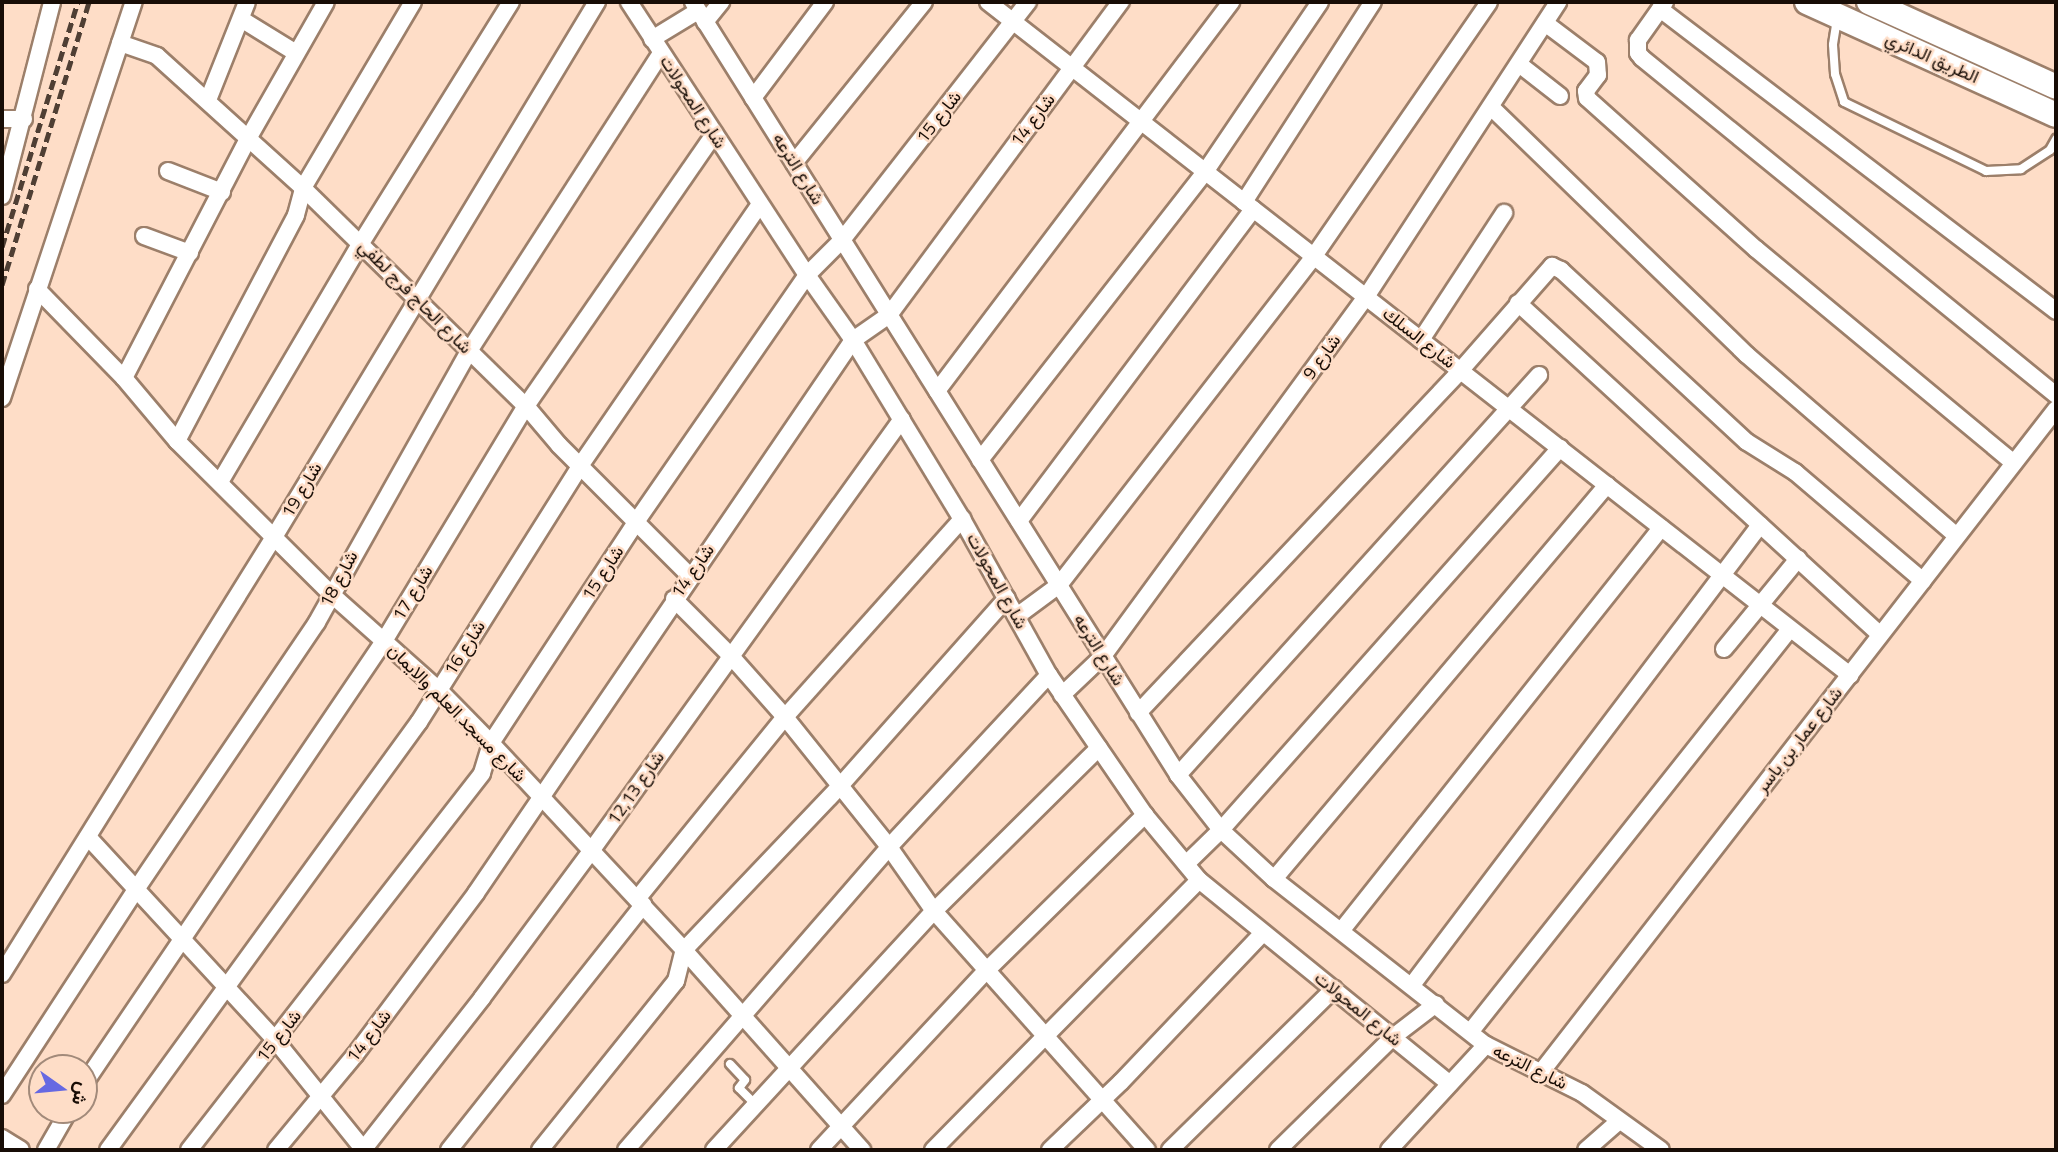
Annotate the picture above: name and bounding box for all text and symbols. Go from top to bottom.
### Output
street label: الطريق الدائري [1882,28,1982,88]
street label: شارع المحولات [655,52,731,152]
street label: شارع 15 [912,87,966,147]
street label: شارع 14 [1006,89,1060,151]
street label: شارع الترعه [768,129,828,209]
street label: شارع الحاج فرج لطفي [354,236,476,358]
street label: شارع السلك [1378,303,1460,373]
street label: شارع 9 [1298,330,1346,384]
street label: شارع 19 [277,459,327,521]
street label: شارع المحولات [962,529,1032,633]
street label: شارع 14 [667,540,719,602]
street label: شارع 15 [578,542,628,604]
street label: شارع 18 [315,547,363,611]
street label: شارع 17 [388,562,438,624]
street label: شارع الترعه [1069,610,1129,690]
street label: شارع 16 [440,617,490,679]
street label: شارع مسجد العلم والايمان [383,639,531,787]
street label: شارع عمار بن ياسر [1751,683,1847,797]
street label: شارع 12,13 [603,747,669,829]
street label: شارع المحولات [1310,967,1406,1051]
street label: شارع 14 [342,1005,396,1067]
street label: شارع 15 [252,1006,306,1066]
street label: شارع الترعه [1489,1040,1571,1094]
north arrow [28,1054,98,1124]
text: ش [65,1079,99,1109]

